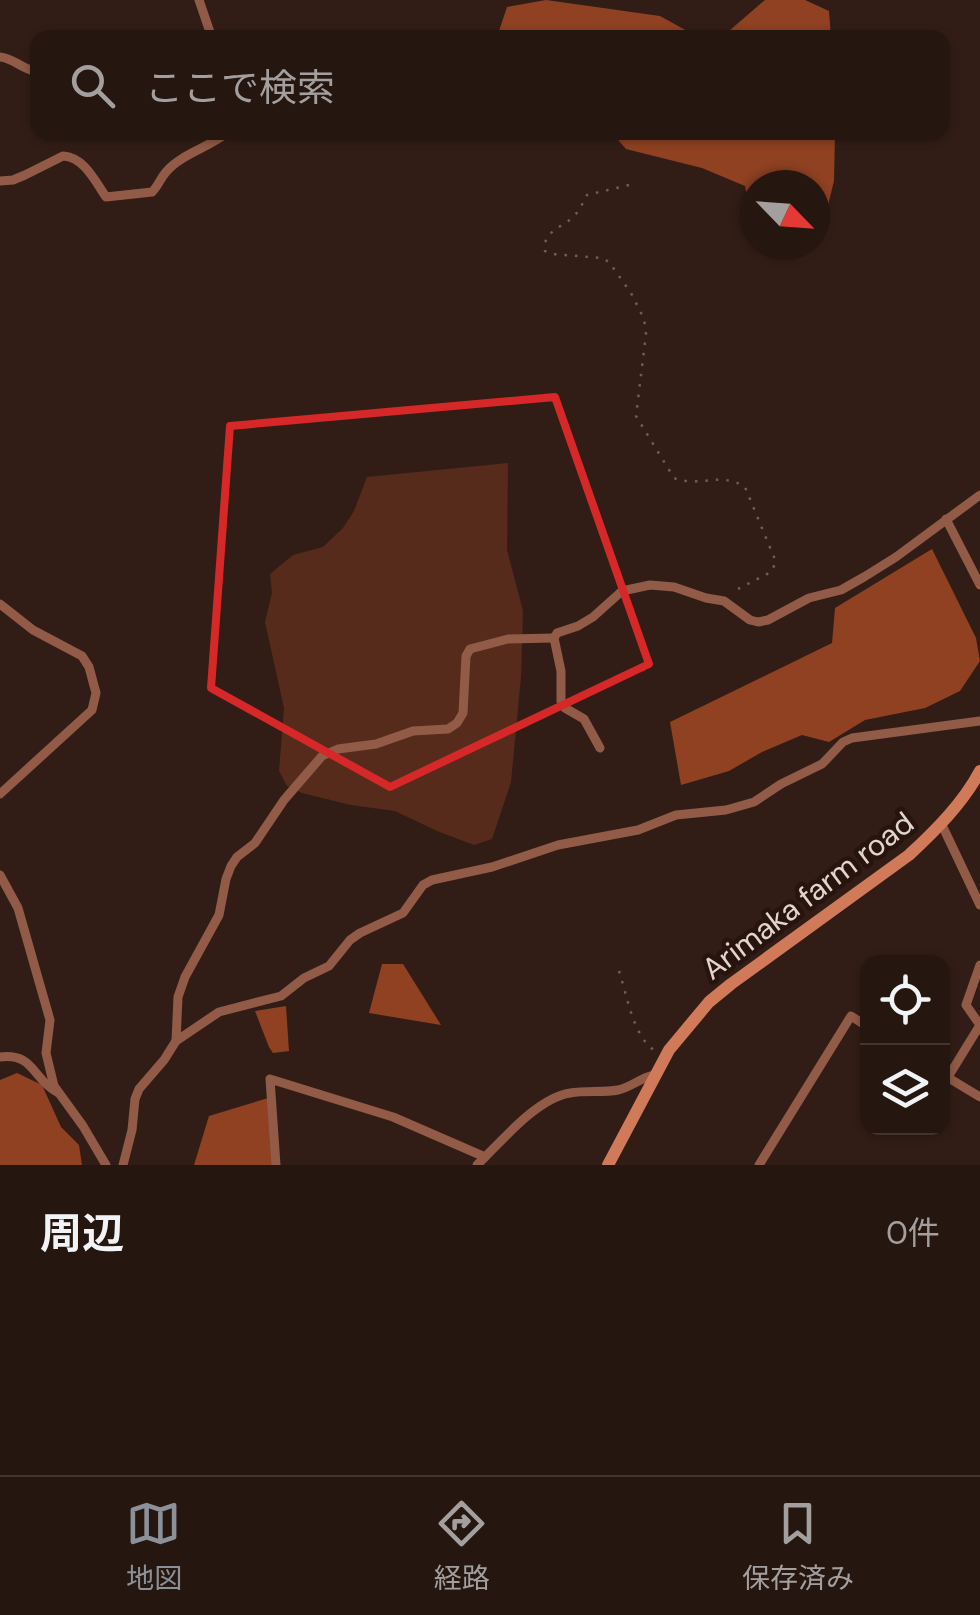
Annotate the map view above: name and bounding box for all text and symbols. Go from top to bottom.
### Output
search box [30,30,950,140]
icon: search [65,58,120,113]
text: ここで検索 [145,63,335,113]
north arrow [740,170,830,260]
street label: Arimaka farm road [694,803,922,988]
map controls [860,955,950,1135]
button: locate [860,955,950,1045]
button: layers [860,1045,950,1135]
text: 周辺 [40,1206,124,1261]
text: 0件 [886,1212,940,1254]
tab: 地図 [126,1496,182,1597]
tab: 経路 [434,1496,490,1597]
tab: 保存済み [742,1496,854,1597]

